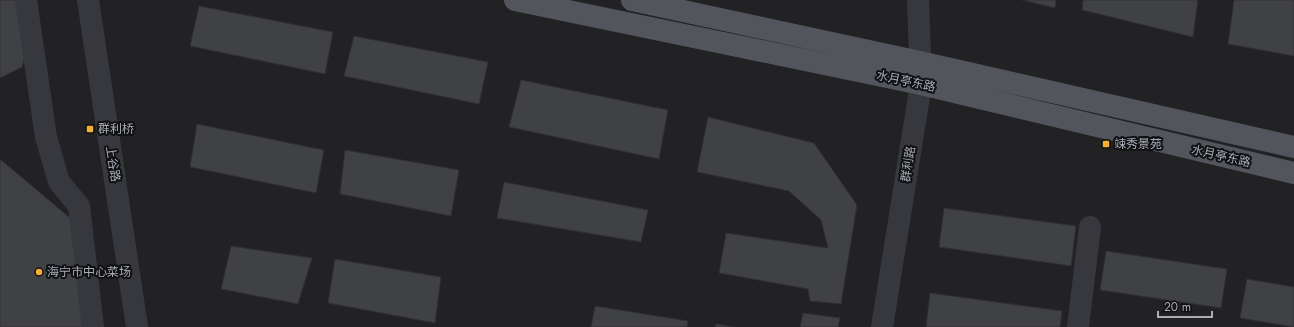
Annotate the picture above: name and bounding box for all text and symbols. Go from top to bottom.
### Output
street label: 水月亭东路 [875,66,937,96]
place label: 群利桥 [98,120,134,138]
marker: 群利桥 [85,124,95,134]
place label: 竦秀景苑 [1114,135,1162,153]
marker: 竦秀景苑 [1101,139,1111,149]
street label: 水月亭东路 [1190,140,1252,172]
street label: 上谷路 [101,145,125,183]
street label: 群利路 [896,145,920,183]
place label: 海宁市中心菜场 [47,263,131,281]
marker: 海宁市中心菜场 [34,267,44,277]
scale bar [1158,293,1212,319]
text: 20 m [1164,298,1191,316]

